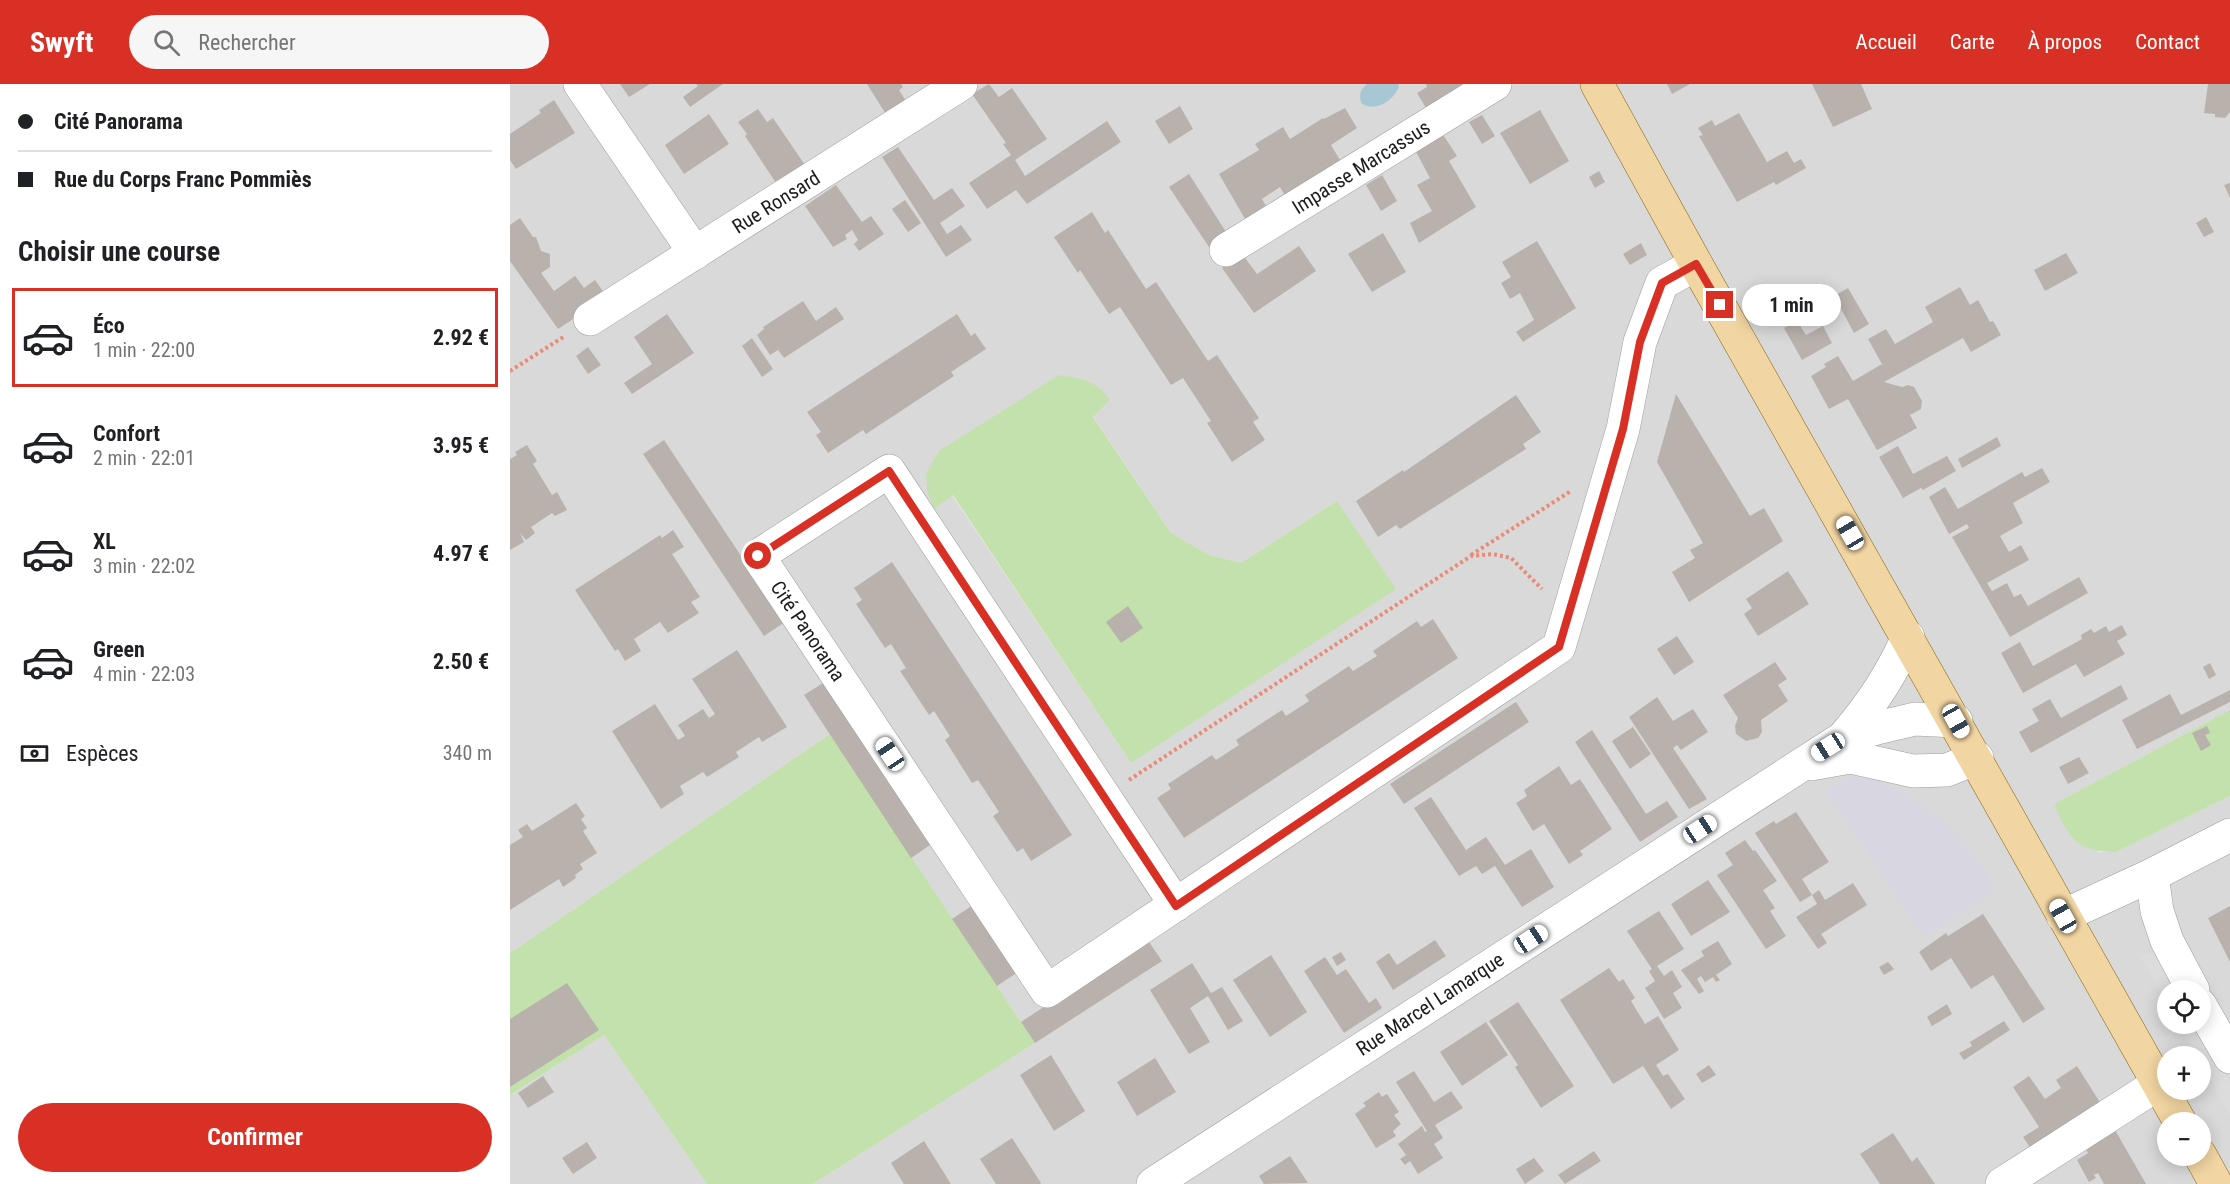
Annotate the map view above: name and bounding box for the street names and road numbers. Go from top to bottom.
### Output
street label: Impasse Marcassus [1288,115,1434,219]
street label: Rue Ronsard [728,166,824,238]
street label: Cité Panorama [766,576,850,686]
street label: Rue Marcel Lamarque [1352,947,1508,1061]

